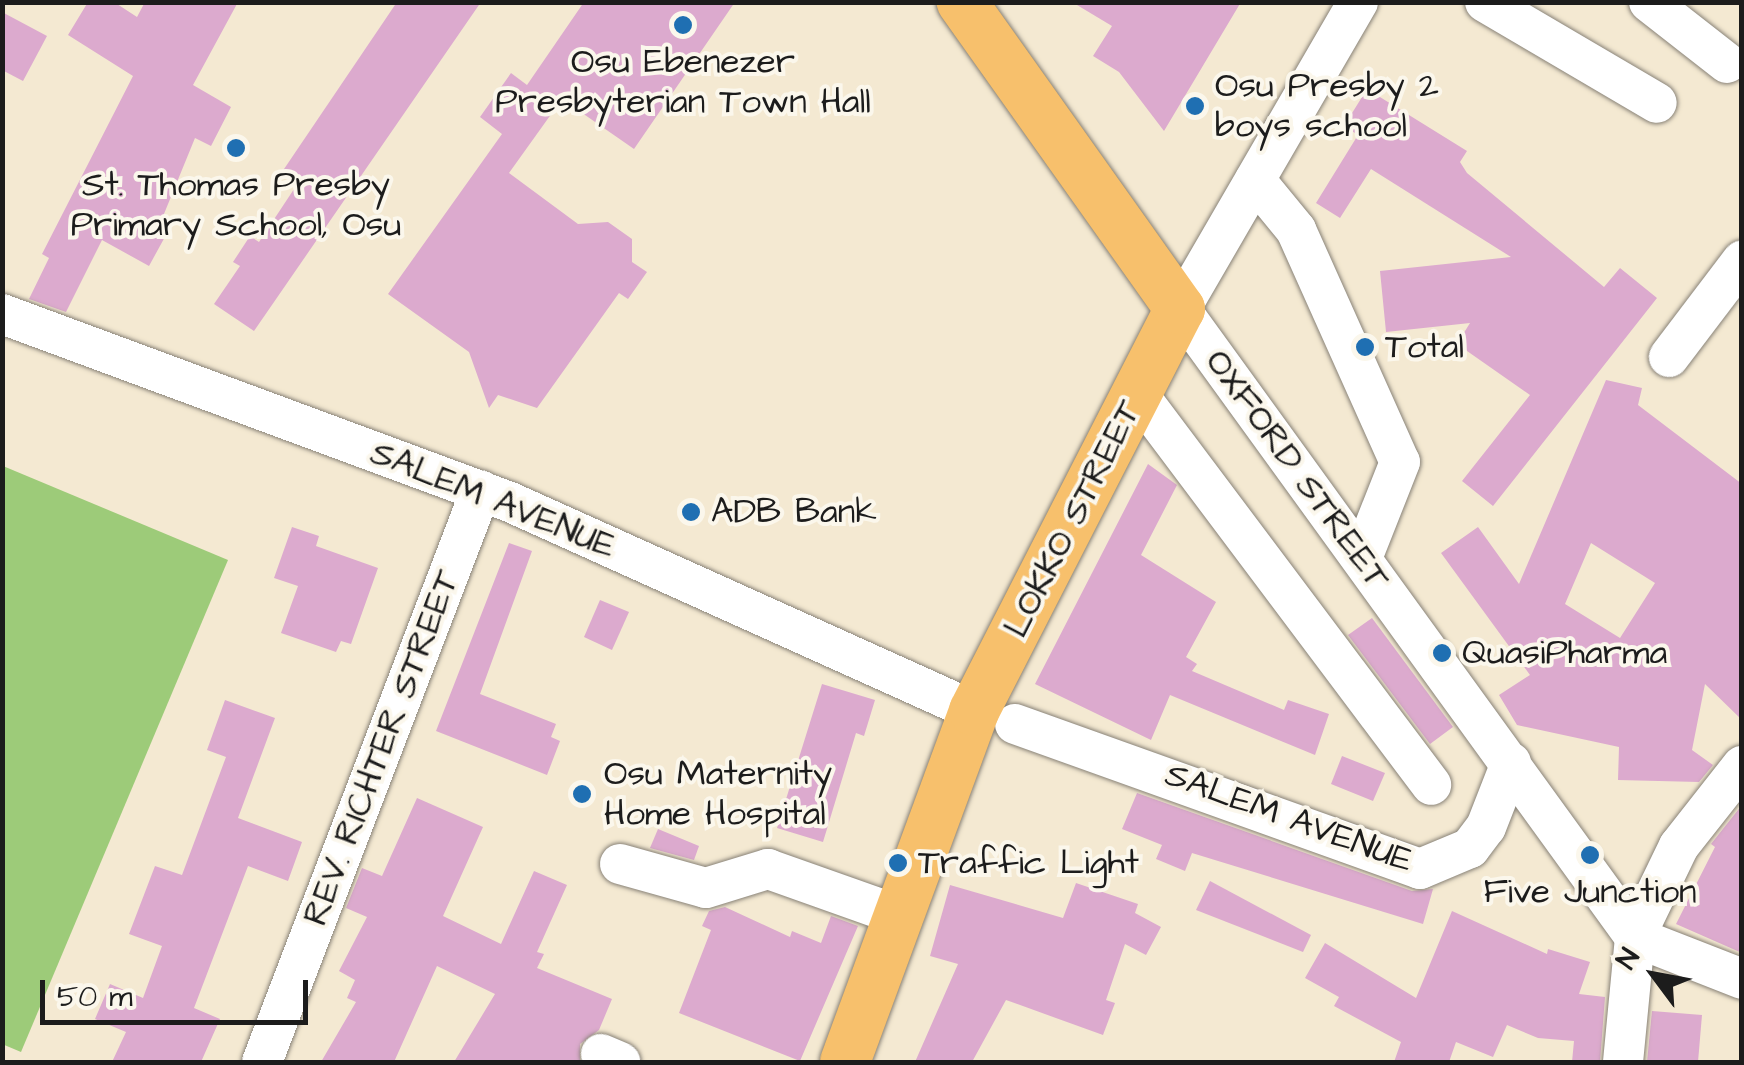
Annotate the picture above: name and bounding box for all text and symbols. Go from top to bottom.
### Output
marker: Osu Ebenezer Presbyterian Town Hall [672,14,694,36]
place label: Osu Ebenezer Presbyterian Town Hall [495,41,871,123]
place label: Osu Presby 2 boys school [1215,65,1439,147]
marker: Osu Presby 2 boys school [1184,95,1206,117]
marker: St. Thomas Presby Primary School, Osu [225,137,247,159]
place label: St. Thomas Presby Primary School, Osu [71,164,401,246]
place label: Total [1385,326,1464,368]
marker: Total [1354,336,1376,358]
street label: OXFORD STREET [1196,342,1398,598]
street label: LOKKO STREET [995,394,1151,644]
street label: SALEM AVENUE [365,432,621,568]
place label: ADB Bank [711,491,877,533]
marker: ADB Bank [680,501,702,523]
street label: REV. RICHTER STREET [295,565,469,931]
place label: QuasiPharma [1462,632,1667,674]
marker: QuasiPharma [1431,642,1453,664]
place label: Osu Maternity Home Hospital [604,753,832,835]
street label: SALEM AVENUE [1160,754,1418,882]
marker: Osu Maternity Home Hospital [569,781,595,807]
place label: Traffic Light [918,842,1139,884]
marker: Five Junction [1579,844,1601,866]
marker: Traffic Light [887,852,909,874]
place label: Five Junction [1483,871,1697,913]
north arrow [1604,925,1704,1025]
text: N [1607,941,1649,977]
scale bar [45,960,312,1022]
text: 50 m [57,976,133,1018]

